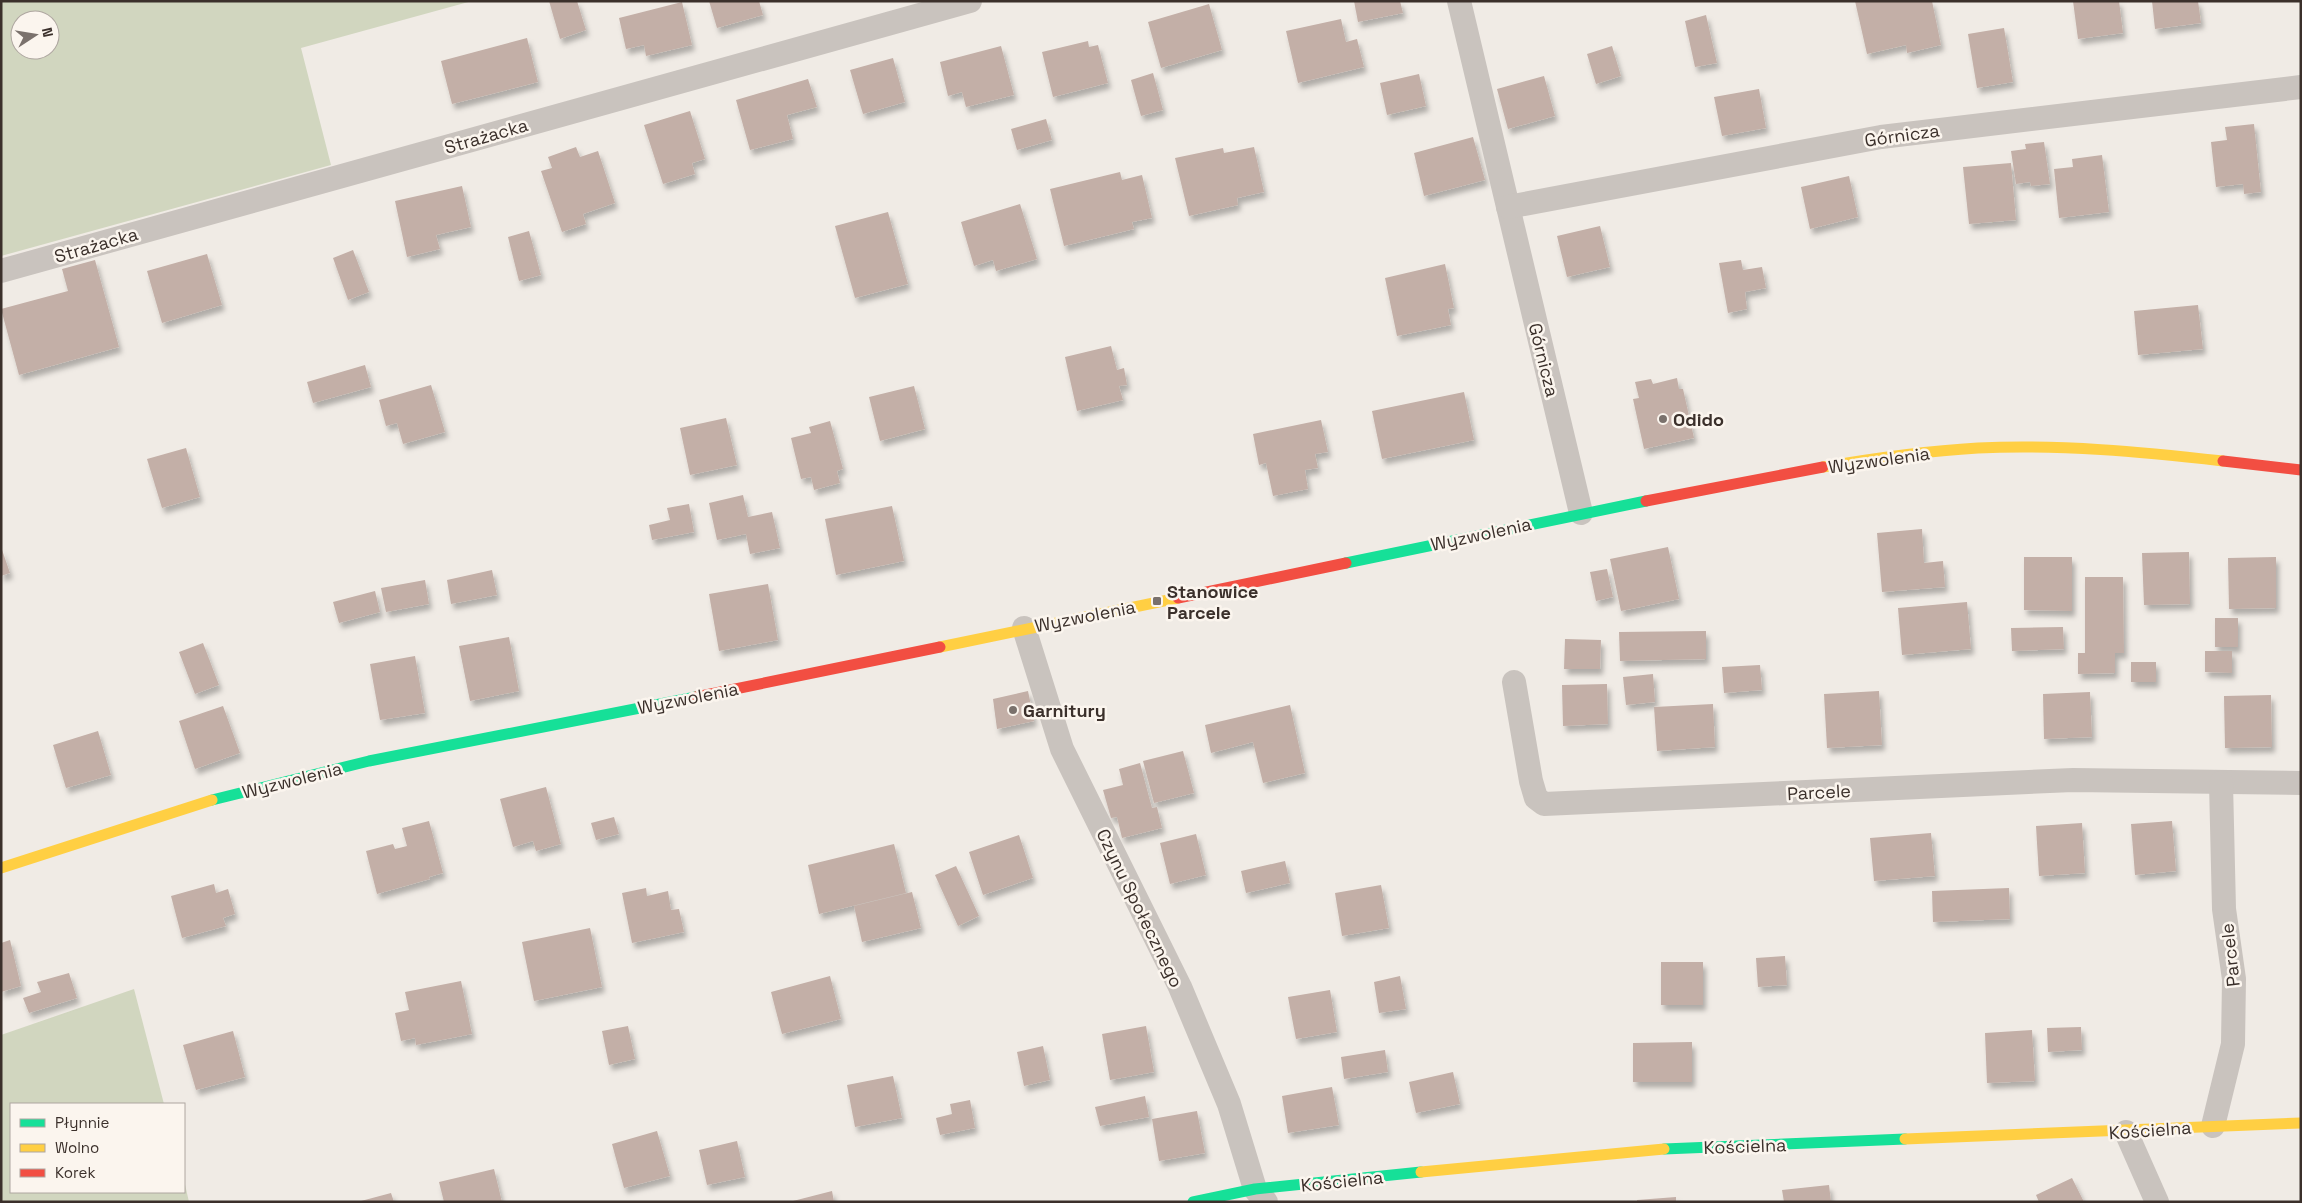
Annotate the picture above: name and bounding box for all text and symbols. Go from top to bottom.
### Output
north arrow [10,10,60,60]
text: N [38,26,57,39]
street label: Strażacka [441,113,531,159]
street label: Górnicza [1863,118,1941,152]
street label: Strażacka [51,222,141,268]
street label: Górnicza [1524,321,1564,399]
place label: Odido [1673,408,1724,431]
marker: Odido [1657,413,1669,425]
street label: Wyzwolenia [1827,441,1931,479]
street label: Wyzwolenia [1429,512,1533,556]
place label: Stanowice Parcele [1167,580,1258,624]
street label: Wyzwolenia [1033,595,1137,637]
marker: Stanowice Parcele [1151,595,1163,607]
street label: Wyzwolenia [636,677,740,719]
place label: Garnitury [1023,699,1106,722]
marker: Garnitury [1007,704,1019,716]
street label: Wyzwolenia [240,756,344,804]
street label: Parcele [1786,779,1852,805]
street label: Czynu Społecznego [1092,825,1188,991]
street label: Parcele [2215,922,2245,988]
legend [10,1103,185,1193]
text: Płynnie [55,1113,109,1132]
street label: Kościelna [2108,1116,2192,1144]
street label: Kościelna [1703,1133,1787,1159]
text: Wolno [55,1138,99,1157]
text: Korek [55,1163,95,1182]
street label: Kościelna [1300,1165,1384,1197]

